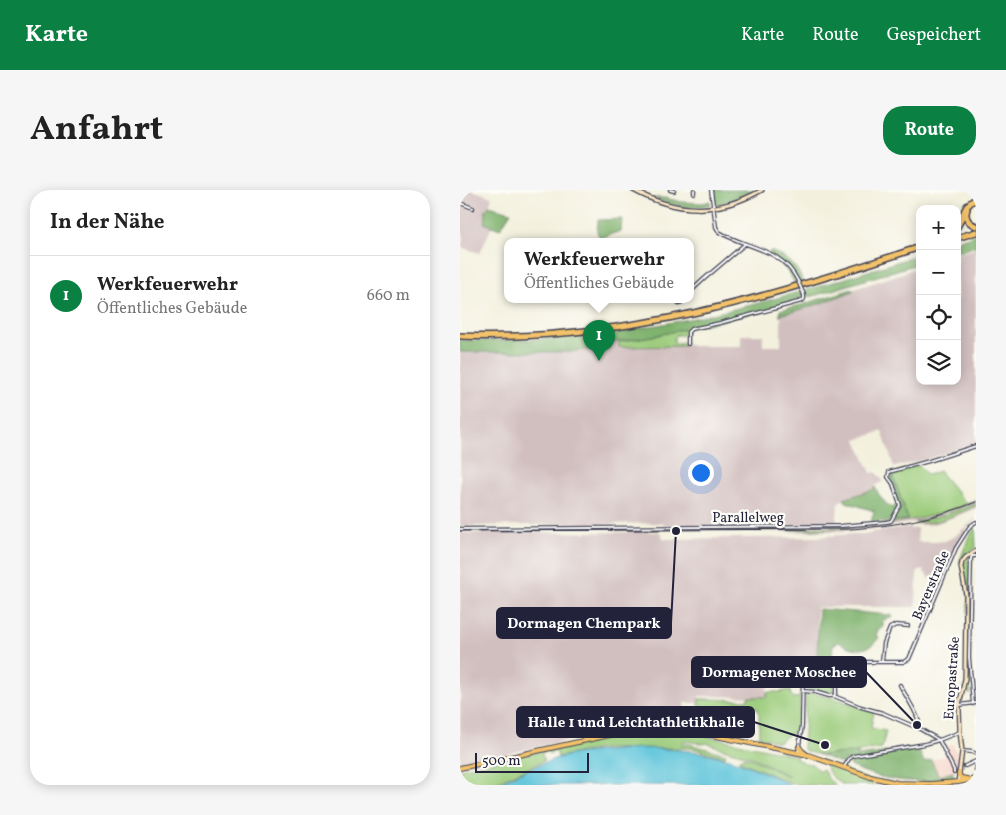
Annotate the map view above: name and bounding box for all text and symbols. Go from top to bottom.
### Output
text: Karte [25,18,88,52]
text: Karte [741,23,784,48]
text: Route [812,23,859,48]
text: Gespeichert [887,23,981,48]
text: Anfahrt [30,106,163,154]
button: Route [883,106,976,155]
map controls [916,205,961,385]
button: + [916,205,961,250]
text: In der Nähe [50,208,165,237]
popup [504,238,694,303]
text: Werkfeuerwehr [524,247,665,273]
button: − [916,250,961,295]
text: Werkfeuerwehr [97,272,238,298]
text: Öffentliches Gebäude [524,273,674,295]
text: 1 [63,285,69,307]
text: 660 m [367,285,410,307]
button: locate [916,295,961,340]
text: Öffentliches Gebäude [97,298,247,320]
pin: 1 [583,320,615,361]
button: layers [916,340,961,385]
your location [688,460,714,486]
street label: Parallelweg [712,509,784,528]
street label: Bayerstraße [908,548,955,623]
callout: Dormagen Chempark [497,608,671,638]
text: Dormagen Chempark [507,614,661,635]
street label: Europastraße [940,635,965,720]
callout: Dormagener Moschee [692,657,866,687]
text: Dormagener Moschee [702,663,856,684]
callout: Halle 1 und Leichtathletikhalle [517,707,754,737]
text: Halle 1 und Leichtathletikhalle [528,713,745,734]
scale bar [475,750,589,773]
text: 500 m [482,752,521,771]

